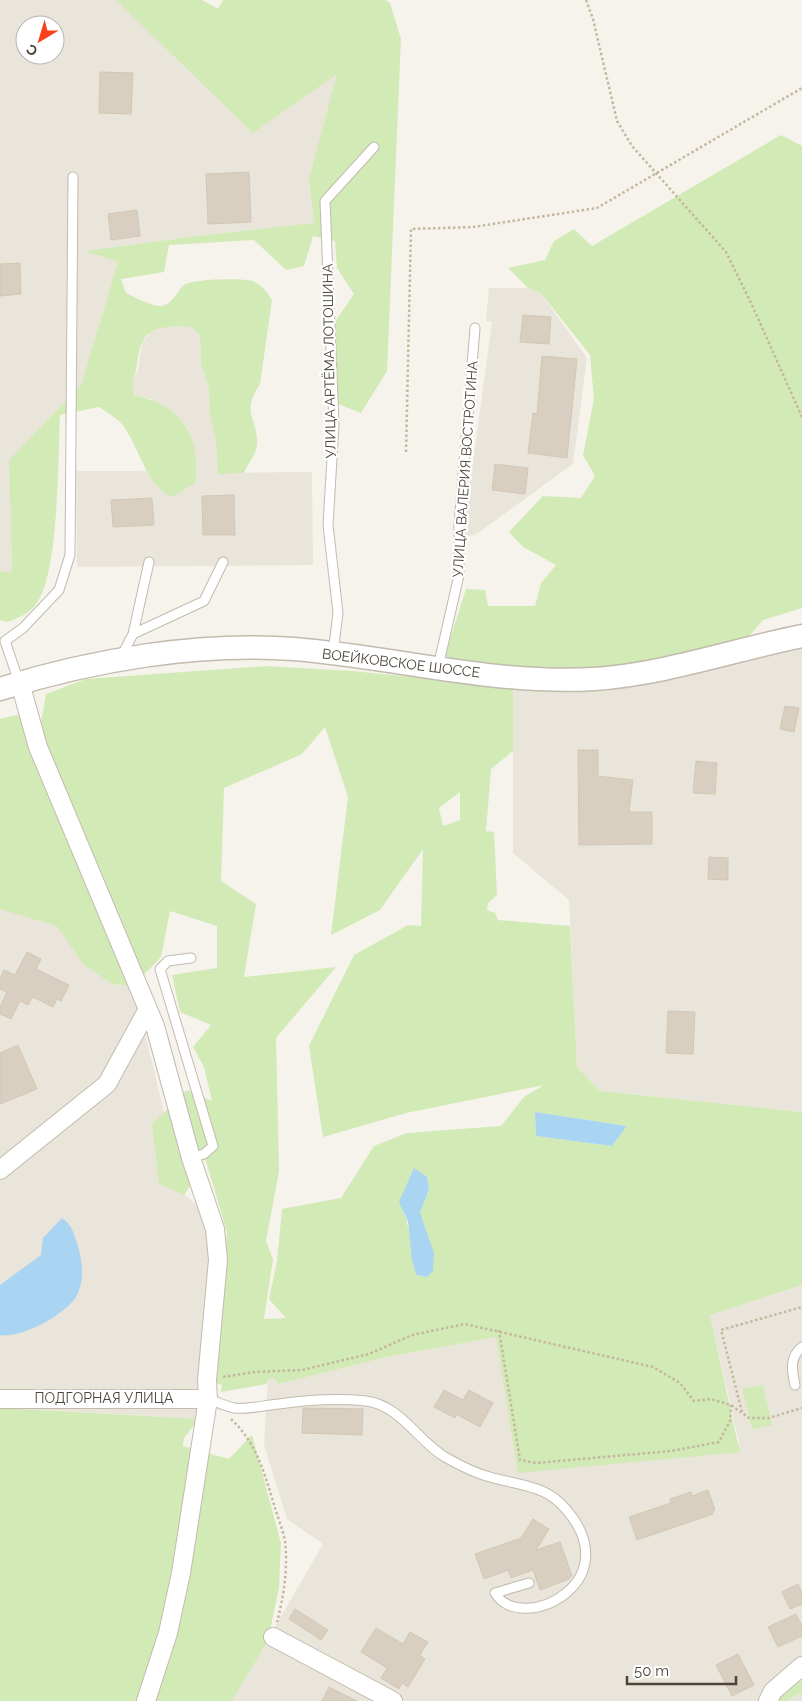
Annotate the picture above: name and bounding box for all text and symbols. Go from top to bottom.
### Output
north arrow [15,15,65,65]
text: С [23,41,41,60]
street label: УЛИЦА АРТЁМА ЛОТОШИНА [317,263,339,459]
street label: УЛИЦА ВАЛЕРИЯ ВОСТРОТИНА [449,360,481,578]
street label: ВОЕЙКОВСКОЕ ШОССЕ [321,644,481,681]
street label: ПОДГОРНАЯ УЛИЦА [35,1390,174,1406]
scale bar [627,1654,736,1686]
text: 50 m [634,1662,669,1680]

